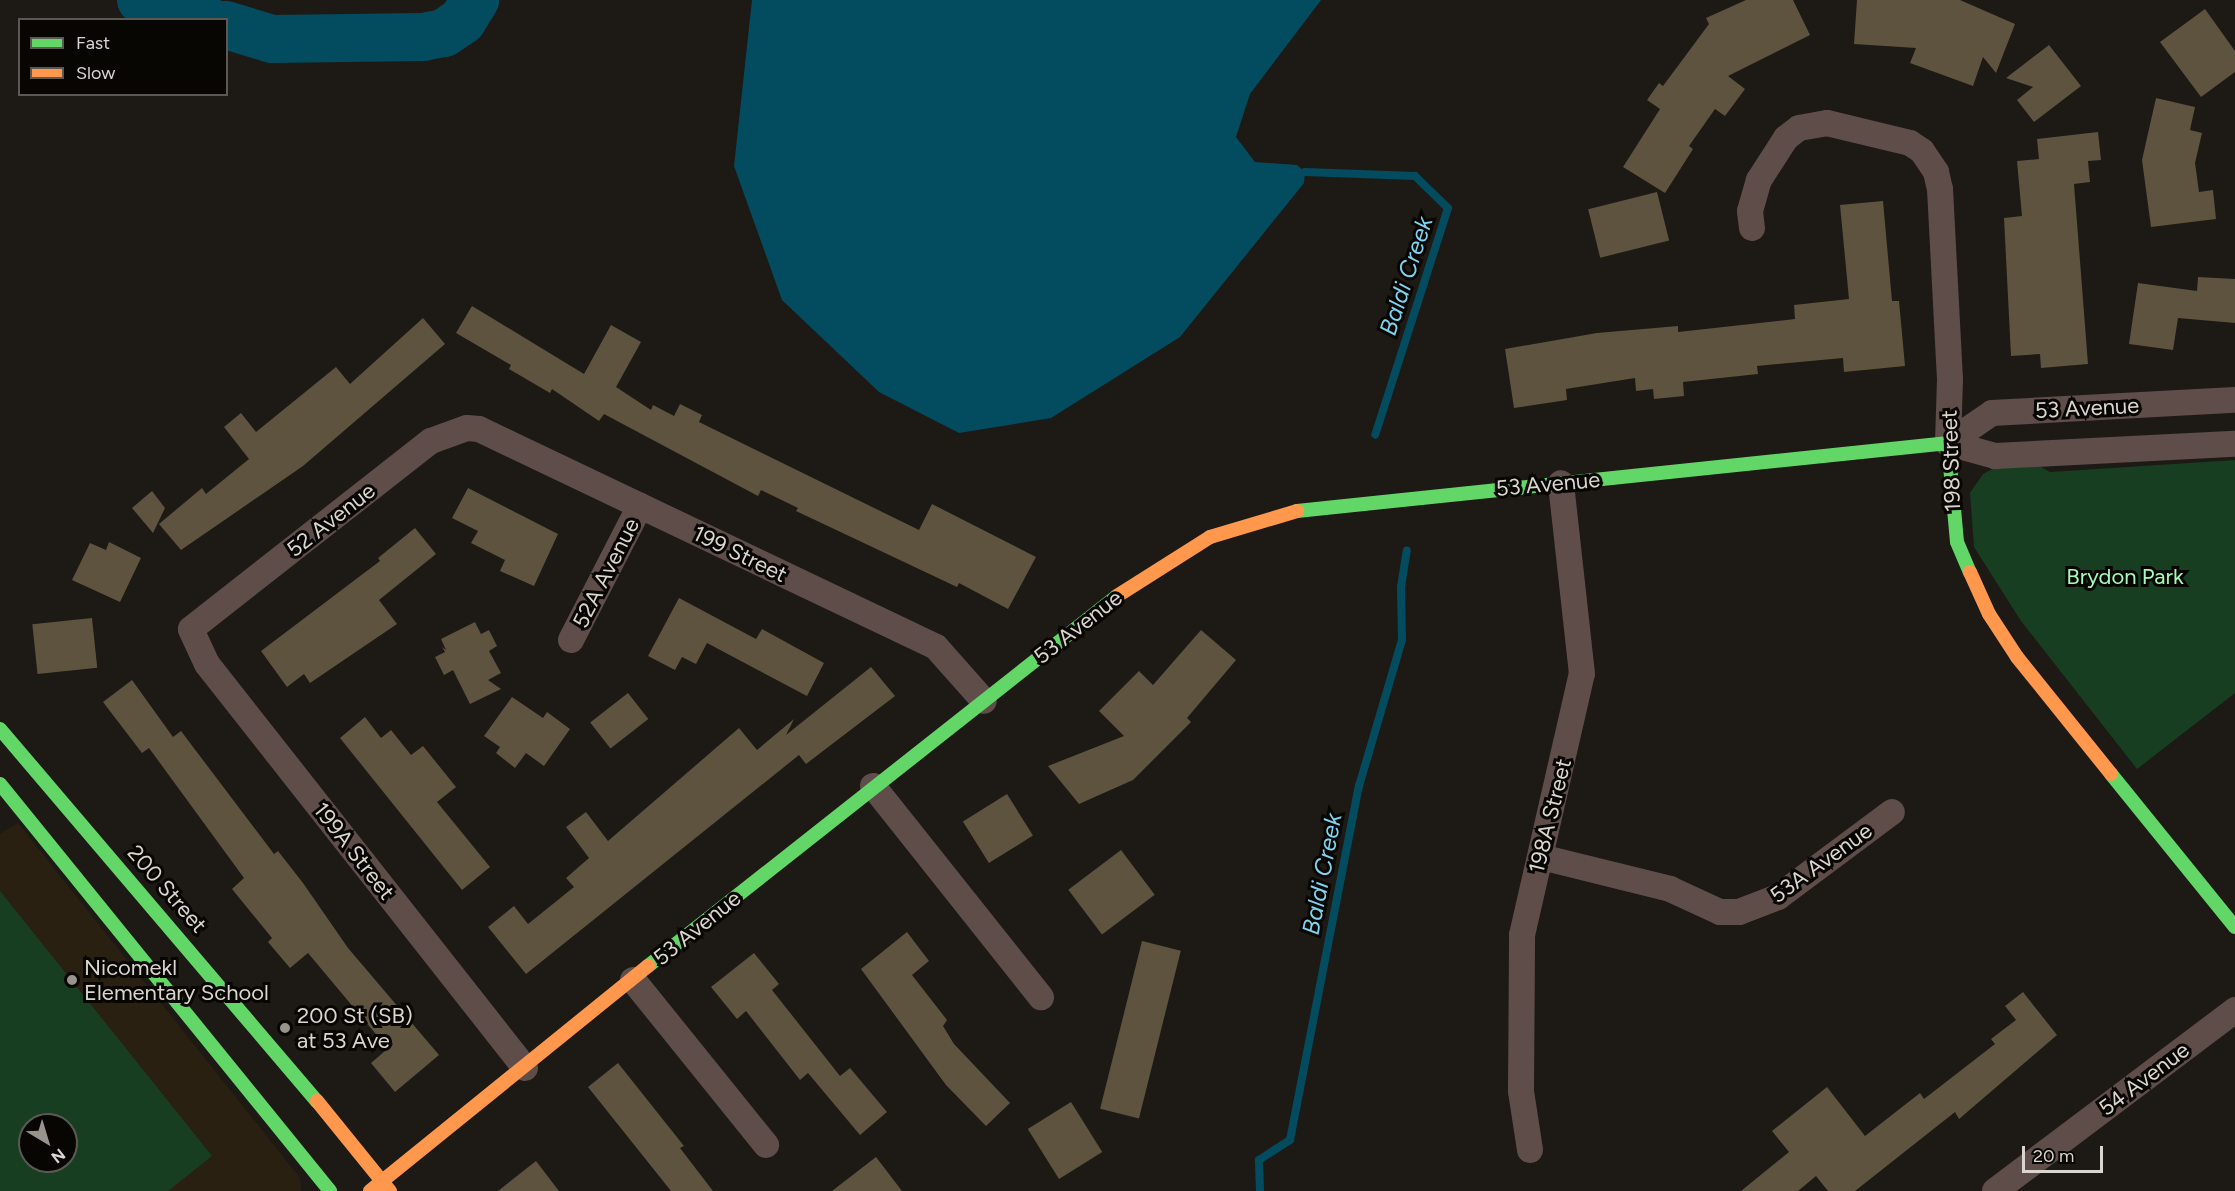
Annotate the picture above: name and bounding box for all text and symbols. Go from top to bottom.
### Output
legend [18,18,228,96]
text: Fast [76,32,110,54]
text: Slow [76,62,115,84]
water label: Baldi Creek [1373,213,1439,339]
street label: 53 Avenue [2034,392,2140,424]
street label: 198 Street [1936,410,1966,512]
street label: 53 Avenue [1495,466,1601,502]
street label: 52 Avenue [282,477,380,563]
street label: 52A Avenue [567,514,645,632]
street label: 199 Street [689,520,791,588]
park label: Brydon Park [2066,564,2184,590]
street label: 53 Avenue [1029,584,1127,670]
street label: 198A Street [1523,756,1577,876]
street label: 199A Street [308,797,400,905]
water label: Baldi Creek [1296,811,1348,937]
street label: 53A Avenue [1765,817,1877,909]
street label: 200 Street [122,840,212,938]
street label: 53 Avenue [648,885,746,971]
place label: Nicomekl Elementary School [84,954,269,1005]
marker: Nicomekl Elementary School [65,973,79,987]
place label: 200 St (SB) at 53 Ave [297,1002,413,1054]
marker: 200 St (SB) at 53 Ave [278,1021,292,1035]
street label: 54 Avenue [2094,1037,2194,1121]
north arrow [18,1113,78,1173]
scale bar [2025,1134,2106,1172]
text: N [47,1145,69,1167]
text: 20 m [2033,1145,2074,1167]

